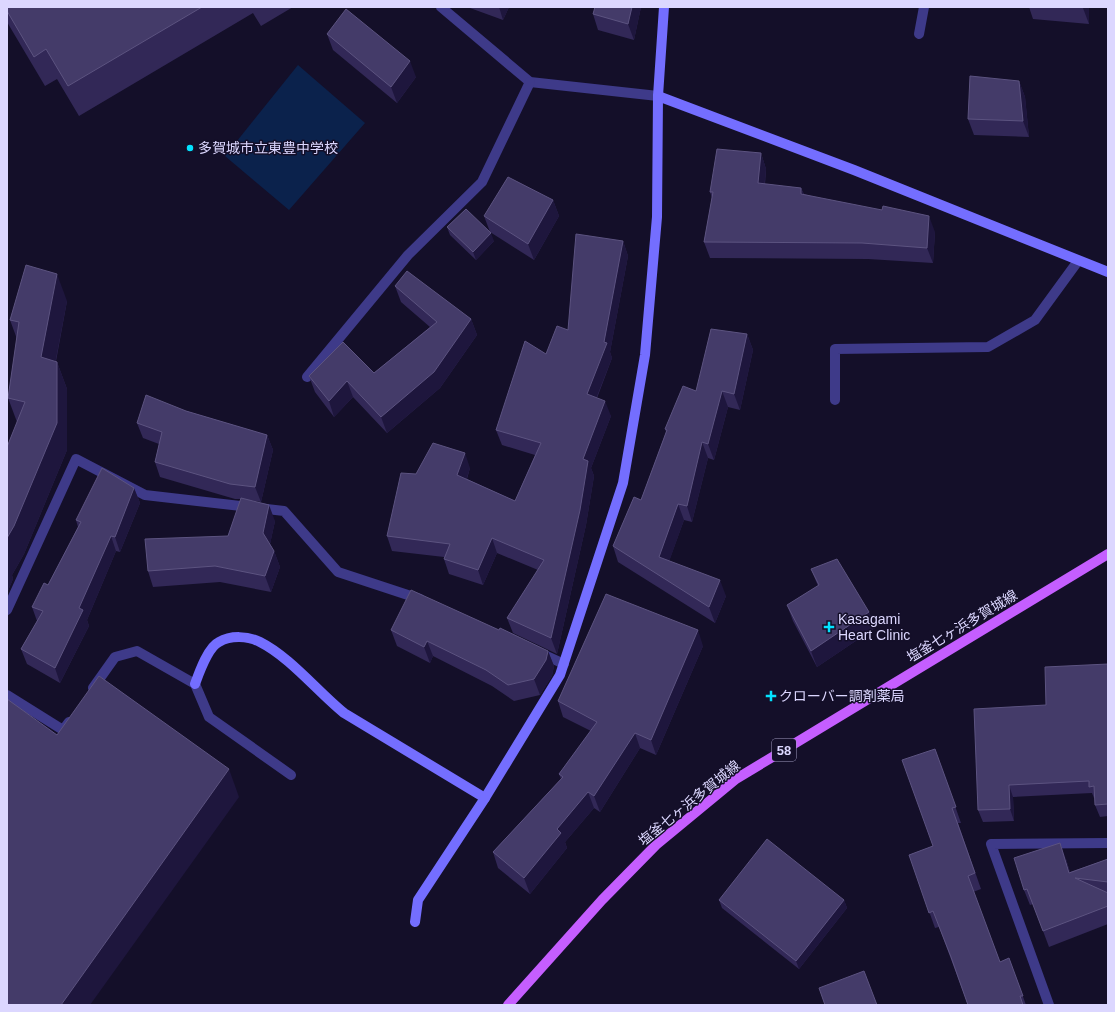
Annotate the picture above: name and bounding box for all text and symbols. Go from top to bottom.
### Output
place label: 多賀城市立東豊中学校 [198,140,338,156]
marker: 多賀城市立東豊中学校 [185,143,195,153]
street label: 塩釜七ヶ浜多賀城線 [904,587,1020,665]
place label: Kasagami Heart Clinic [838,611,910,643]
marker: Kasagami Heart Clinic [823,621,835,633]
place label: クローバー調剤薬局 [779,688,905,704]
marker: クローバー調剤薬局 [766,691,776,701]
road number: 58 [772,739,796,761]
street label: 塩釜七ヶ浜多賀城線 [635,757,743,849]

